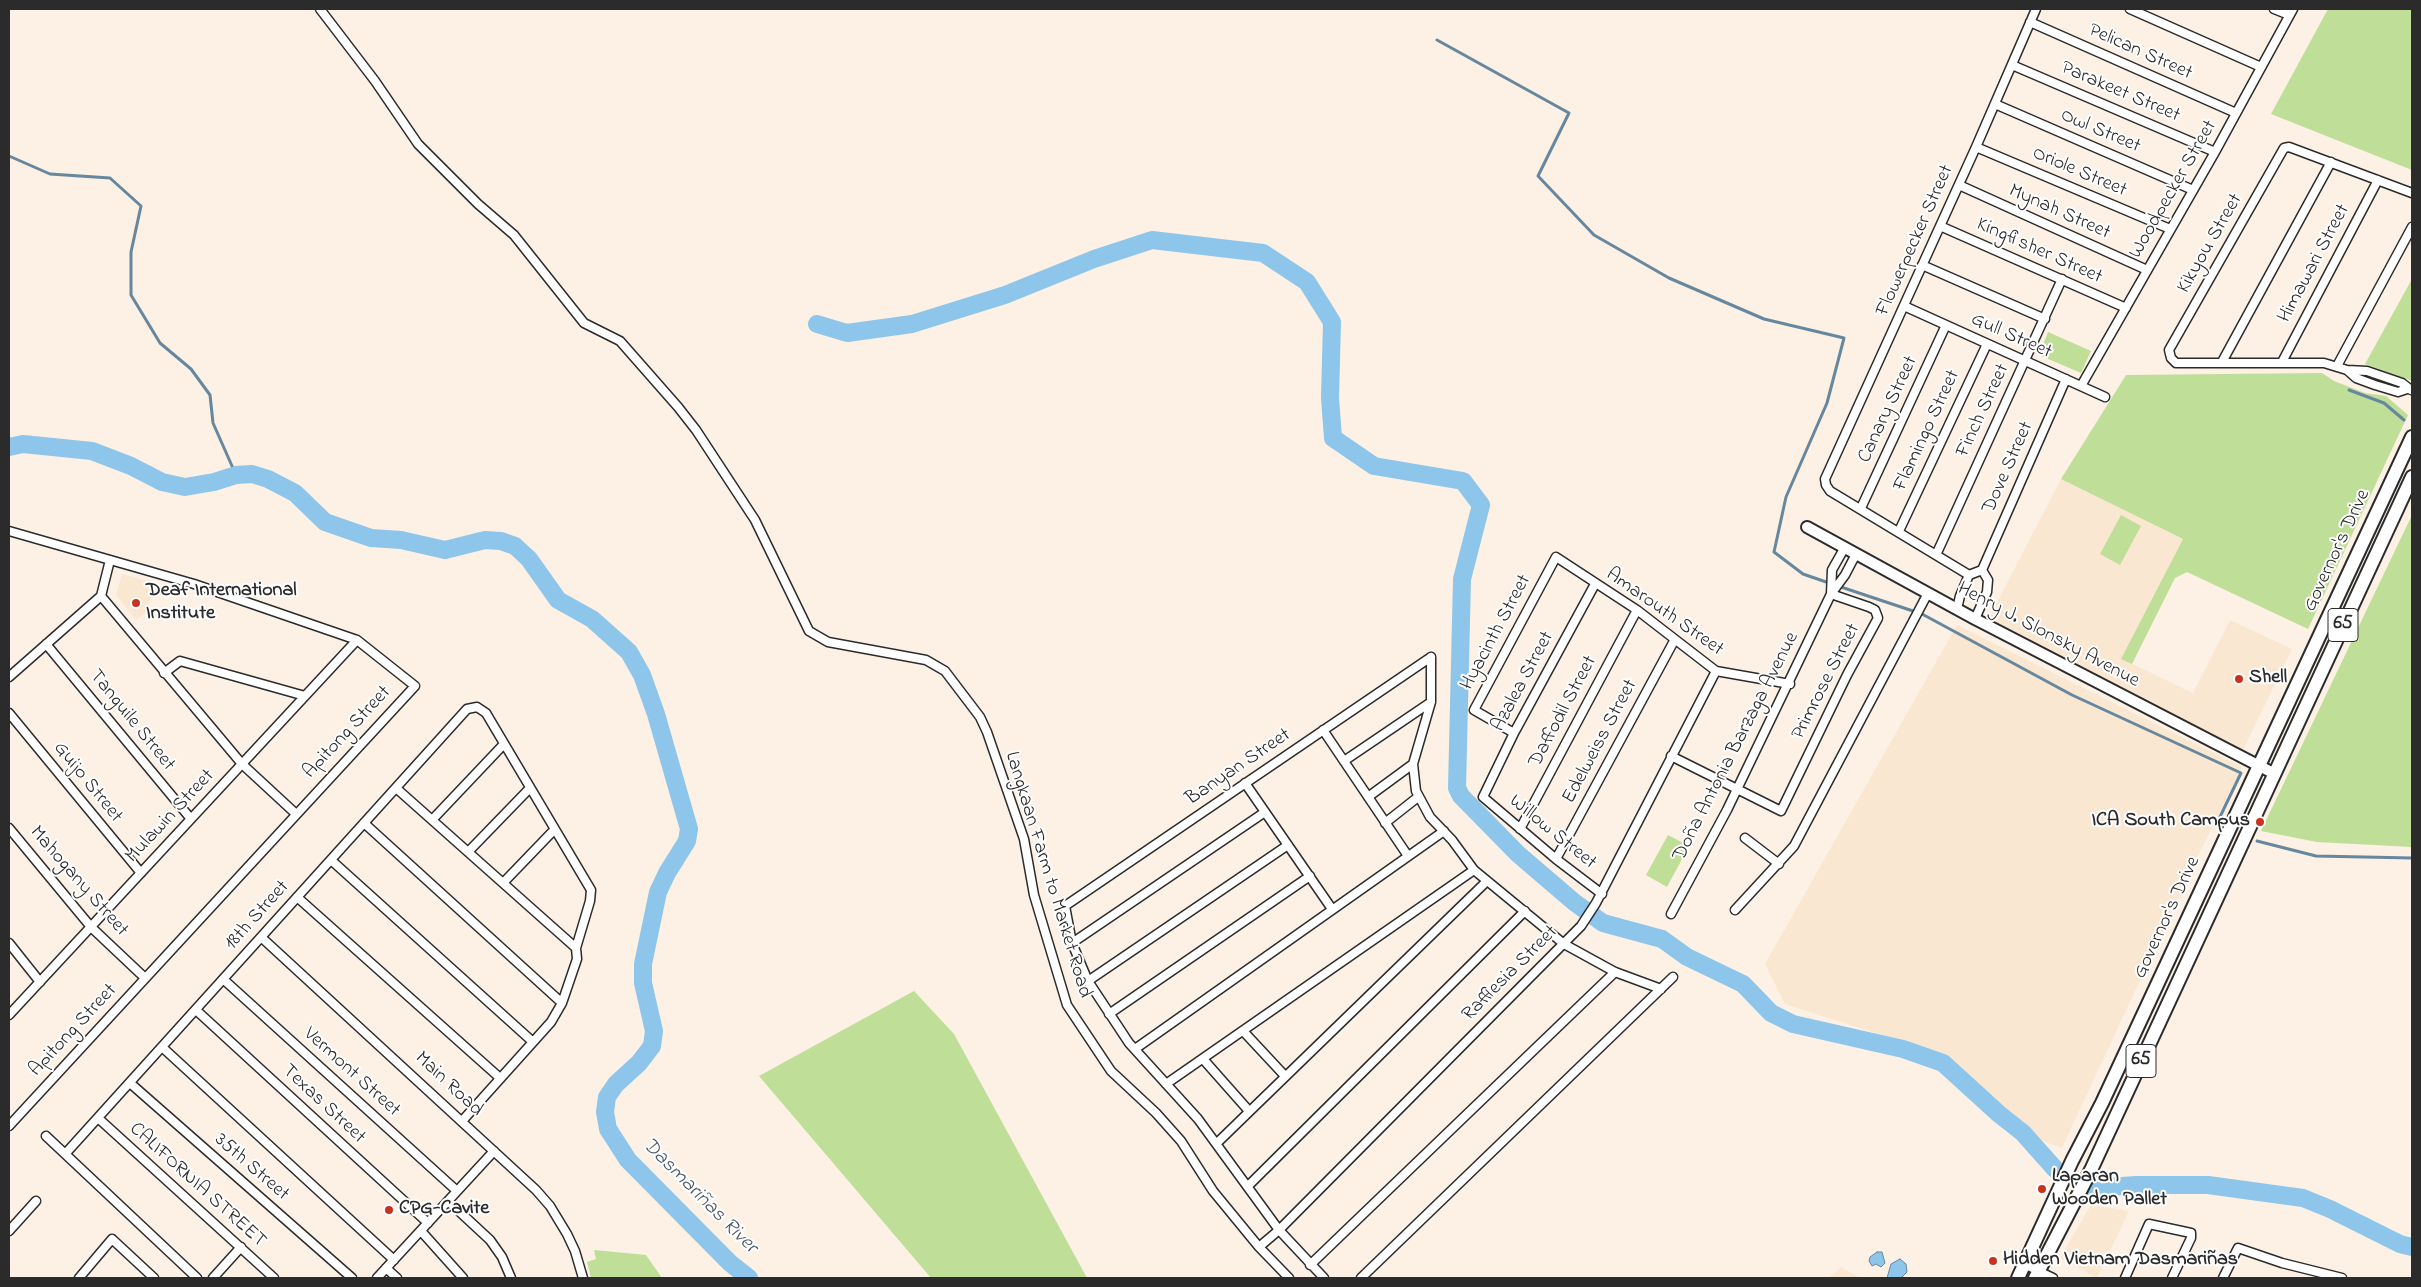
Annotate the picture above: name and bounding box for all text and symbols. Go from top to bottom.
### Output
street label: Pelican Street [2084,19,2196,87]
street label: Parakeet Street [2057,57,2183,129]
street label: Owl Street [2056,104,2144,160]
street label: Woodpecker Street [2125,117,2223,263]
street label: Oriole Street [2028,142,2130,204]
street label: Flowerpecker Street [1872,162,1960,320]
street label: Mynah Street [2004,180,2114,246]
street label: Kikyou Street [2173,190,2249,298]
street label: Himawari Street [2274,201,2356,327]
street label: Kingfisher Street [1972,214,2106,290]
street label: Gull Street [1967,309,2055,365]
street label: Canary Street [1854,353,1924,467]
street label: Finch Street [1952,361,2016,461]
street label: Flamingo Street [1889,367,1967,495]
street label: Dove Street [1978,418,2040,518]
street label: Governor's Drive [2299,486,2377,616]
street label: Amarouth Street [1600,564,1728,662]
street label: Hyacinth Street [1456,571,1538,695]
street label: Henry J. Slonsky Avenue [1953,578,2143,694]
place label: Deaf International Institute [146,580,297,627]
marker: Deaf International Institute [130,597,142,609]
road number: 65 [2328,608,2358,642]
street label: Primrose Street [1788,620,1866,744]
street label: Azalea Street [1488,628,1560,736]
street label: Doña Antonia Barzaga Avenue [1669,629,1805,865]
street label: Daffodil Street [1525,652,1603,772]
street label: Tanguile Street [83,665,179,777]
place label: Shell [2249,667,2287,691]
marker: Shell [2233,673,2245,685]
street label: Edelweiss Street [1558,676,1644,808]
street label: Apitong Street [299,682,397,784]
street label: Banyan Street [1182,724,1296,812]
street label: Guijo Street [47,738,127,828]
street label: Langkaan Farm to Market Road [998,749,1096,1001]
street label: Mulawin Street [121,765,221,869]
street label: Willow Street [1503,790,1601,876]
place label: ICA South Campus [2091,810,2250,834]
marker: ICA South Campus [2254,816,2266,828]
street label: Mahogany Street [23,822,133,942]
street label: Governor's Drive [2129,853,2207,983]
street label: 18th Street [220,876,296,956]
street label: Rafflesia Street [1458,921,1564,1027]
street label: Apitong Street [25,980,123,1082]
street label: Vermont Street [297,1023,405,1123]
road number: 65 [2126,1044,2156,1078]
street label: Main Road [409,1047,487,1123]
street label: Texas Street [276,1060,370,1150]
street label: CALIFORNIA STREET [123,1118,271,1254]
street label: 35th Street [209,1129,293,1207]
water label: Dasmariñas River [636,1134,762,1260]
place label: Laparan Wooden Pallet [2052,1166,2167,1213]
marker: Laparan Wooden Pallet [2036,1183,2048,1195]
place label: CPG-Cavite [399,1198,489,1222]
marker: CPG-Cavite [383,1204,395,1216]
place label: Hidden Vietnam Dasmariñas [2003,1249,2238,1273]
marker: Hidden Vietnam Dasmariñas [1987,1255,1999,1267]

